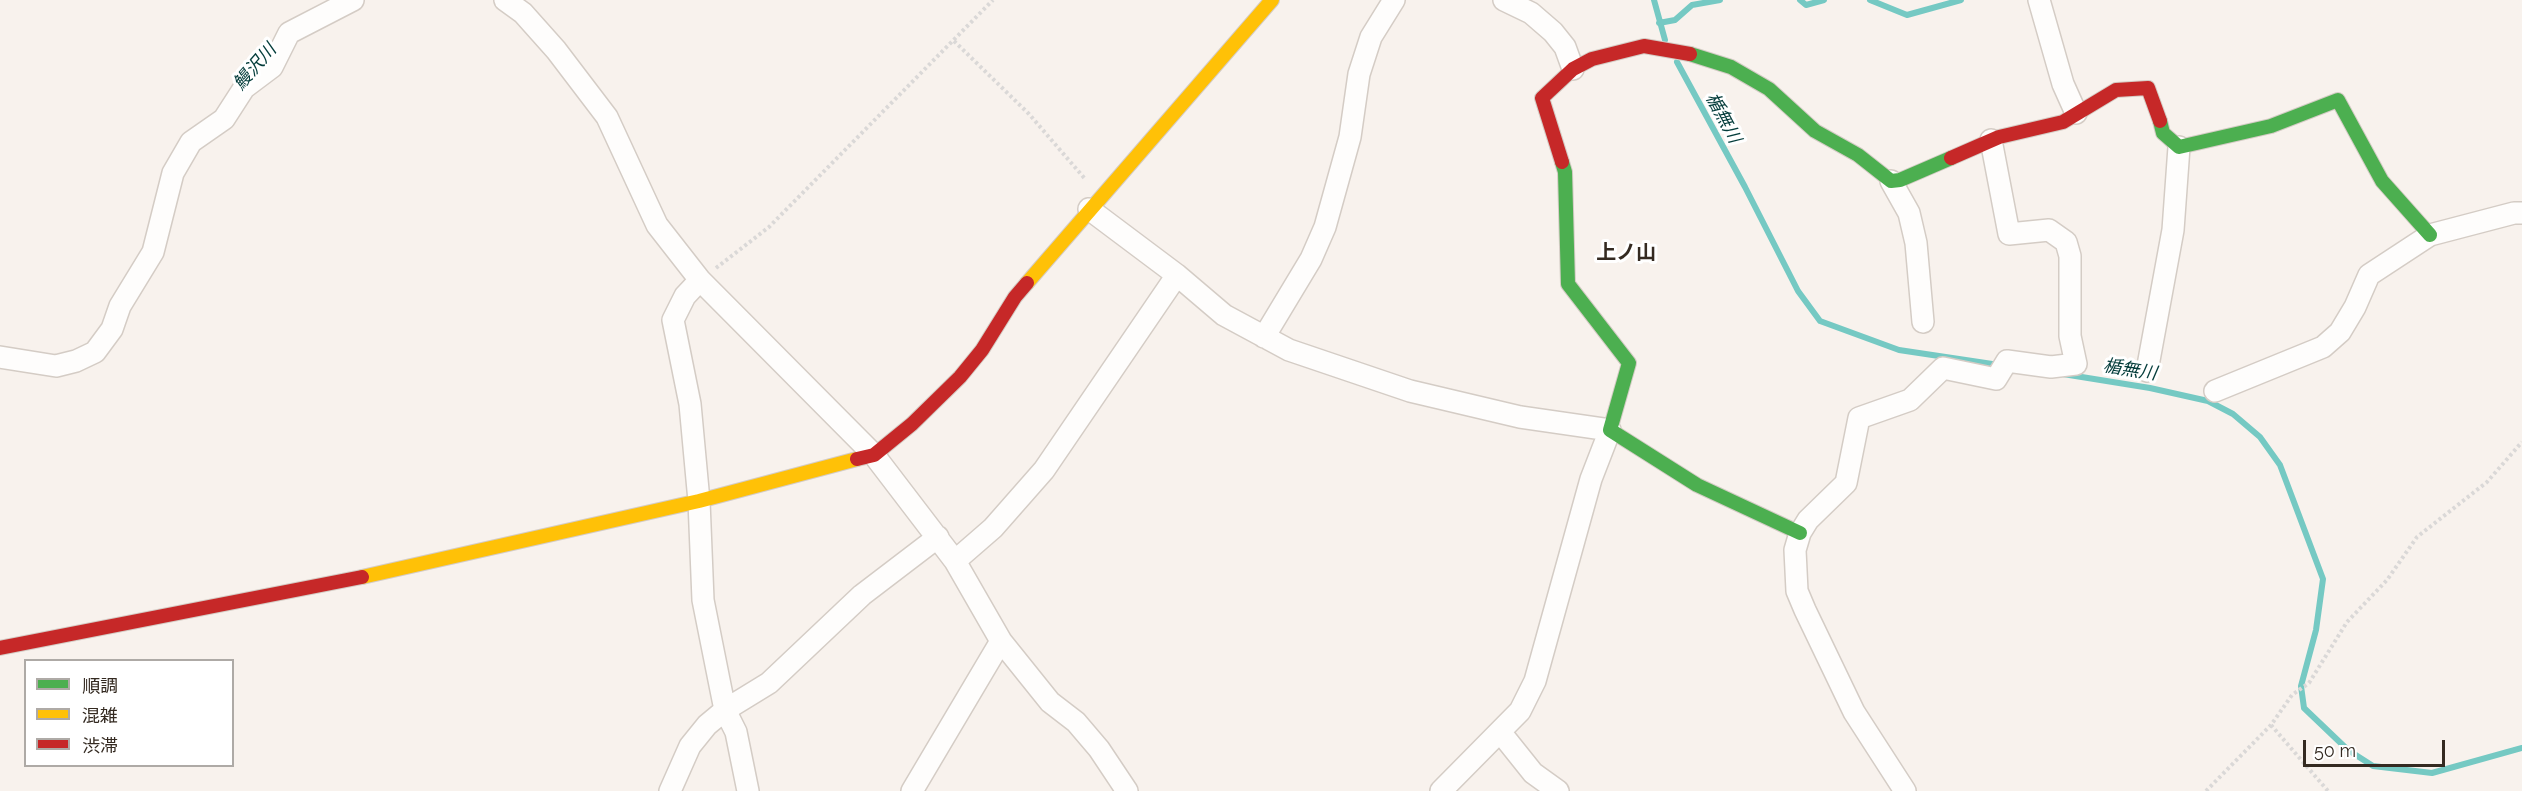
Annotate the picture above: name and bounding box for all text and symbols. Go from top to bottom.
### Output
water label: 鰻沢川 [229,40,281,94]
water label: 楯無川 [1701,89,1745,147]
district label: 上ノ山 [1596,241,1656,265]
water label: 楯無川 [2102,355,2158,385]
legend [24,659,234,767]
text: 順調 [82,675,118,696]
text: 混雑 [82,705,118,726]
scale bar [2306,728,2448,766]
text: 渋滞 [82,735,118,756]
text: 50 m [2314,740,2356,761]

